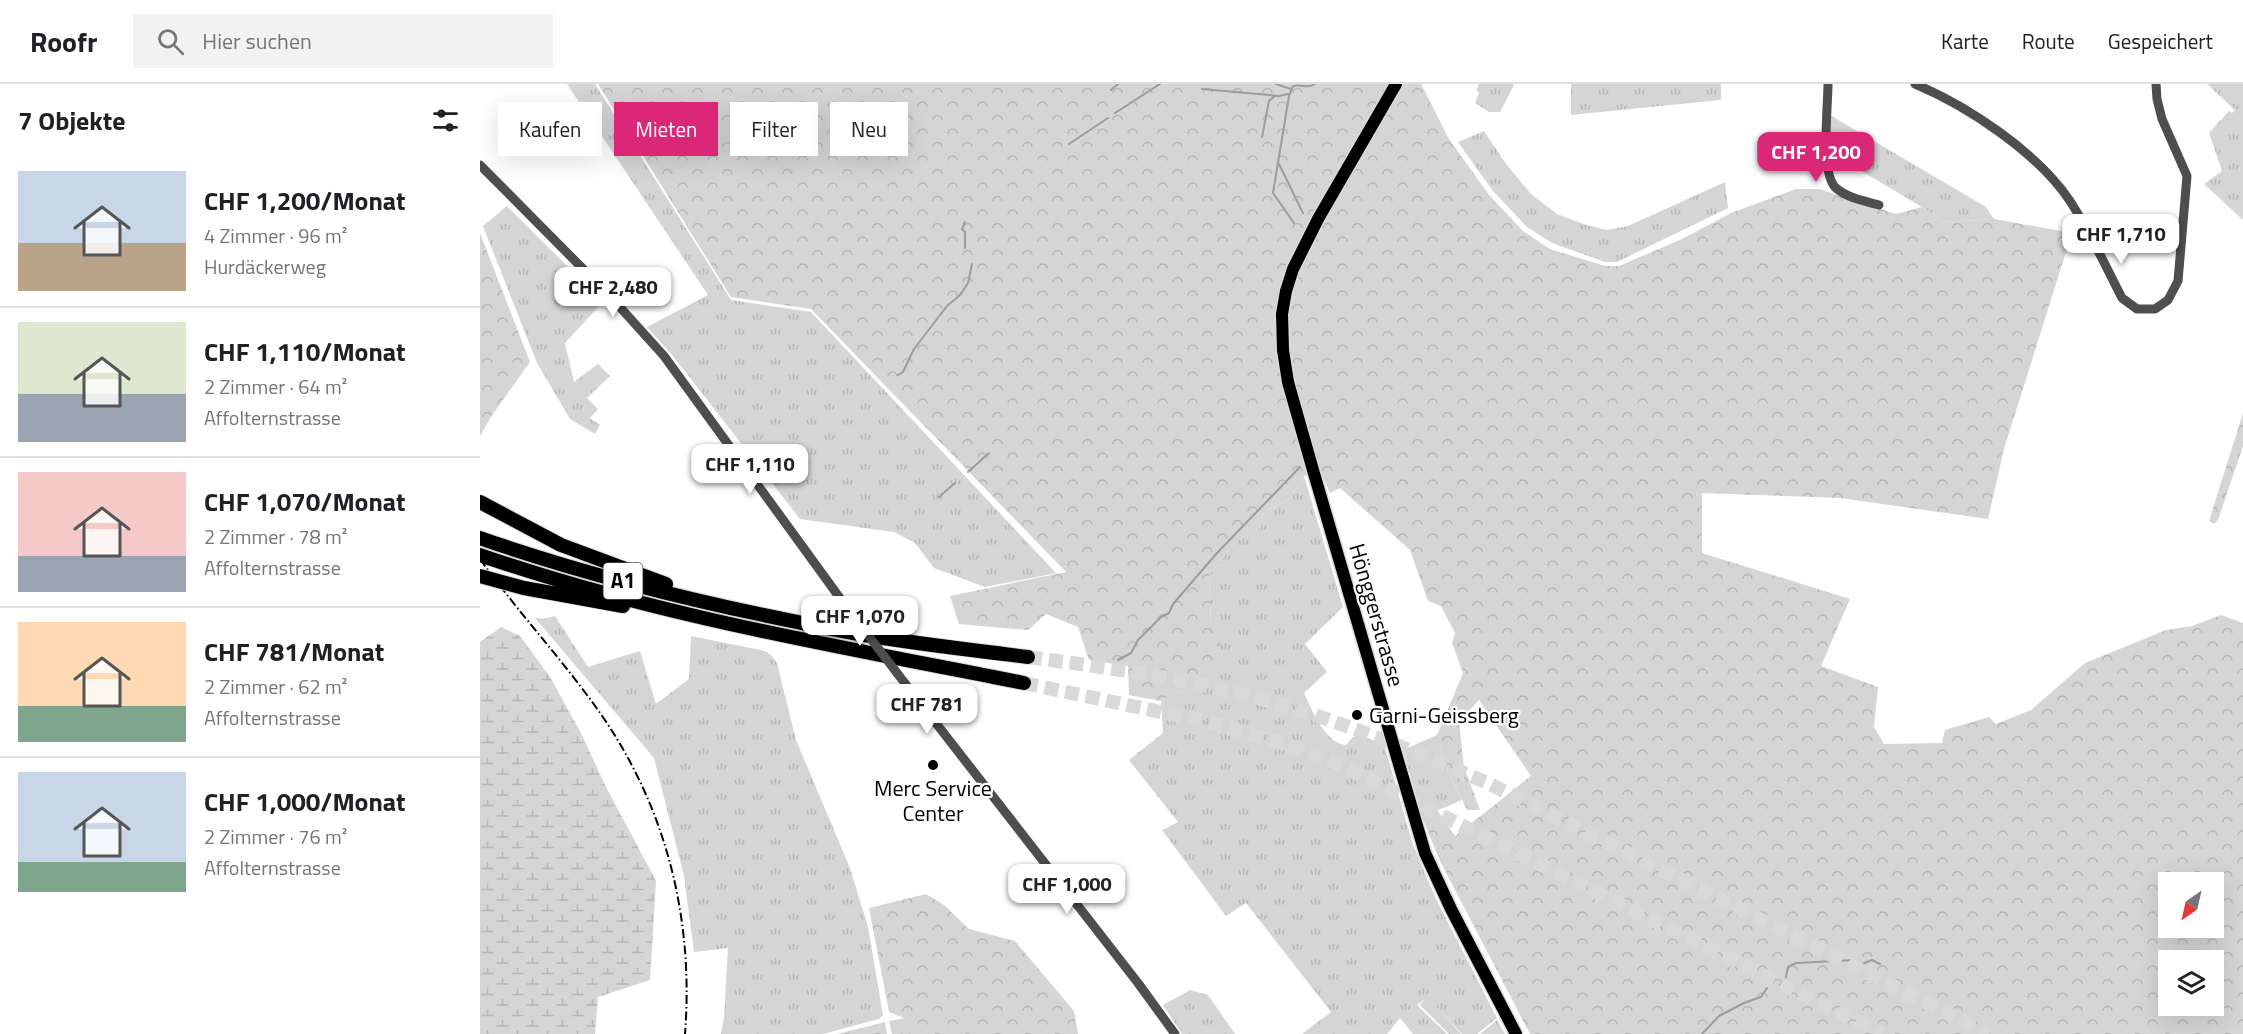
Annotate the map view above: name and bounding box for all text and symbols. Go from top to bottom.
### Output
search box [133,14,553,68]
text: Roofr [30,20,97,63]
text: Hier suchen [202,24,312,58]
icon: search [154,25,187,58]
text: Karte [1941,25,1989,57]
text: Route [2022,25,2075,57]
text: Gespeichert [2108,25,2213,57]
text: 7 Objekte [18,101,125,140]
chip: Kaufen [498,102,602,156]
chip: Mieten [614,102,718,156]
chip: Filter [730,102,818,156]
chip: Neu [830,102,908,156]
icon: filters [429,104,462,137]
pin: CHF 1,200 [1747,132,1885,183]
text: CHF 1,200 [1771,136,1861,167]
text: CHF 1,200/Monat [204,181,406,220]
icon: home [66,195,138,267]
pin: CHF 1,710 [2052,214,2190,265]
text: CHF 1,710 [2076,218,2166,249]
text: 4 Zimmer · 96 m² [204,220,347,251]
text: Hurdäckerweg [204,251,326,282]
pin: CHF 2,480 [544,267,682,318]
text: CHF 2,480 [568,271,658,302]
text: CHF 1,110/Monat [204,332,406,371]
icon: home [66,346,138,418]
text: 2 Zimmer · 64 m² [204,371,347,402]
text: Affolternstrasse [204,402,341,433]
pin: CHF 1,110 [681,444,819,495]
text: CHF 1,110 [705,448,795,479]
text: CHF 1,070/Monat [204,482,406,521]
icon: home [66,496,138,568]
text: 2 Zimmer · 78 m² [204,521,347,552]
street label: Hönggerstrasse [1340,539,1414,691]
text: Affolternstrasse [204,552,341,583]
road number: A1 [604,563,642,599]
pin: CHF 1,070 [791,596,929,647]
text: CHF 1,070 [815,600,905,631]
text: CHF 781/Monat [204,632,384,671]
icon: home [66,646,138,718]
text: 2 Zimmer · 62 m² [204,671,347,702]
pin: CHF 781 [872,684,982,735]
text: CHF 781 [890,688,964,719]
place label: Garni-Geissberg [1369,698,1519,732]
text: Affolternstrasse [204,702,341,733]
marker: Garni-Geissberg [1350,708,1364,722]
marker: Merc Service Center [926,758,940,772]
place label: Merc Service Center [874,771,992,830]
text: CHF 1,000/Monat [204,782,406,821]
icon: home [66,796,138,868]
text: 2 Zimmer · 76 m² [204,821,347,852]
text: Affolternstrasse [204,852,341,883]
pin: CHF 1,000 [998,864,1136,915]
text: CHF 1,000 [1022,868,1112,899]
north arrow [2158,872,2224,938]
map controls [2158,872,2224,1016]
button: layers [2158,950,2224,1016]

